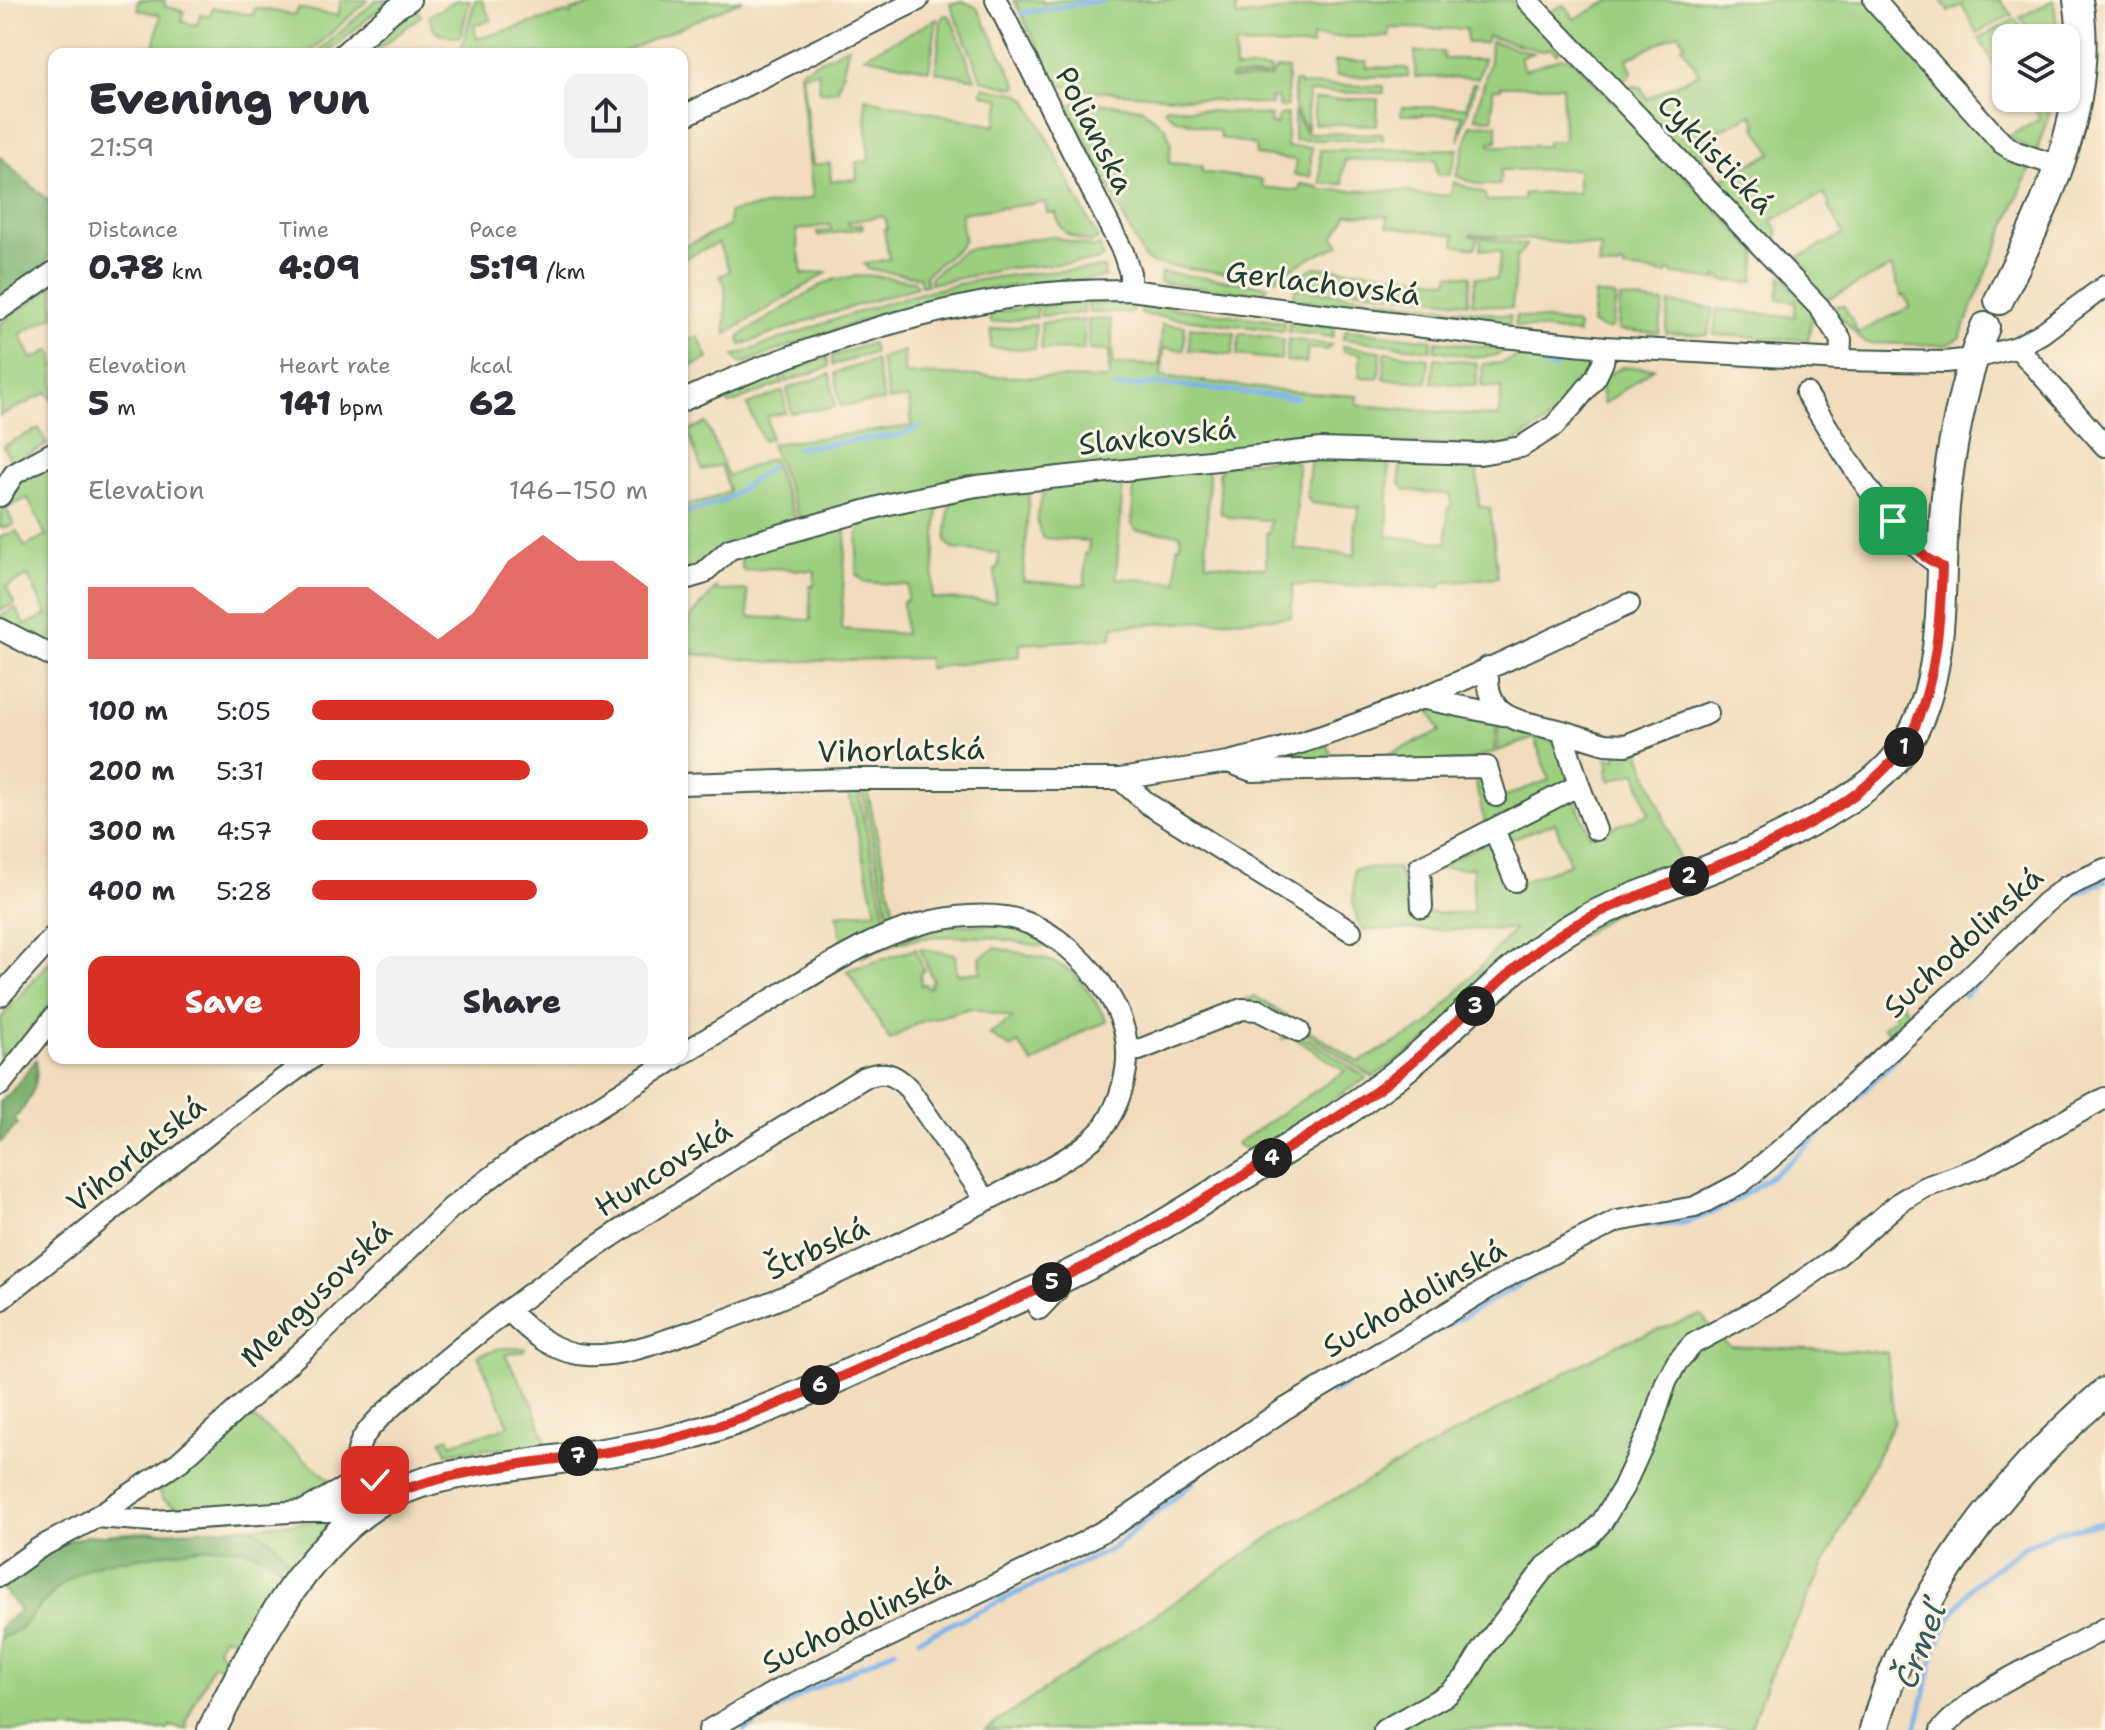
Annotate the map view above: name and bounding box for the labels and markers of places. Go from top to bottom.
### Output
pin [1859,487,1927,555]
pin: 1 [1884,727,1924,767]
pin: 2 [1669,856,1709,896]
pin: 3 [1455,986,1495,1026]
pin: 4 [1252,1138,1292,1178]
pin: 5 [1032,1262,1072,1302]
pin: 6 [800,1365,840,1405]
pin: 7 [558,1436,598,1476]
pin [341,1446,409,1514]

